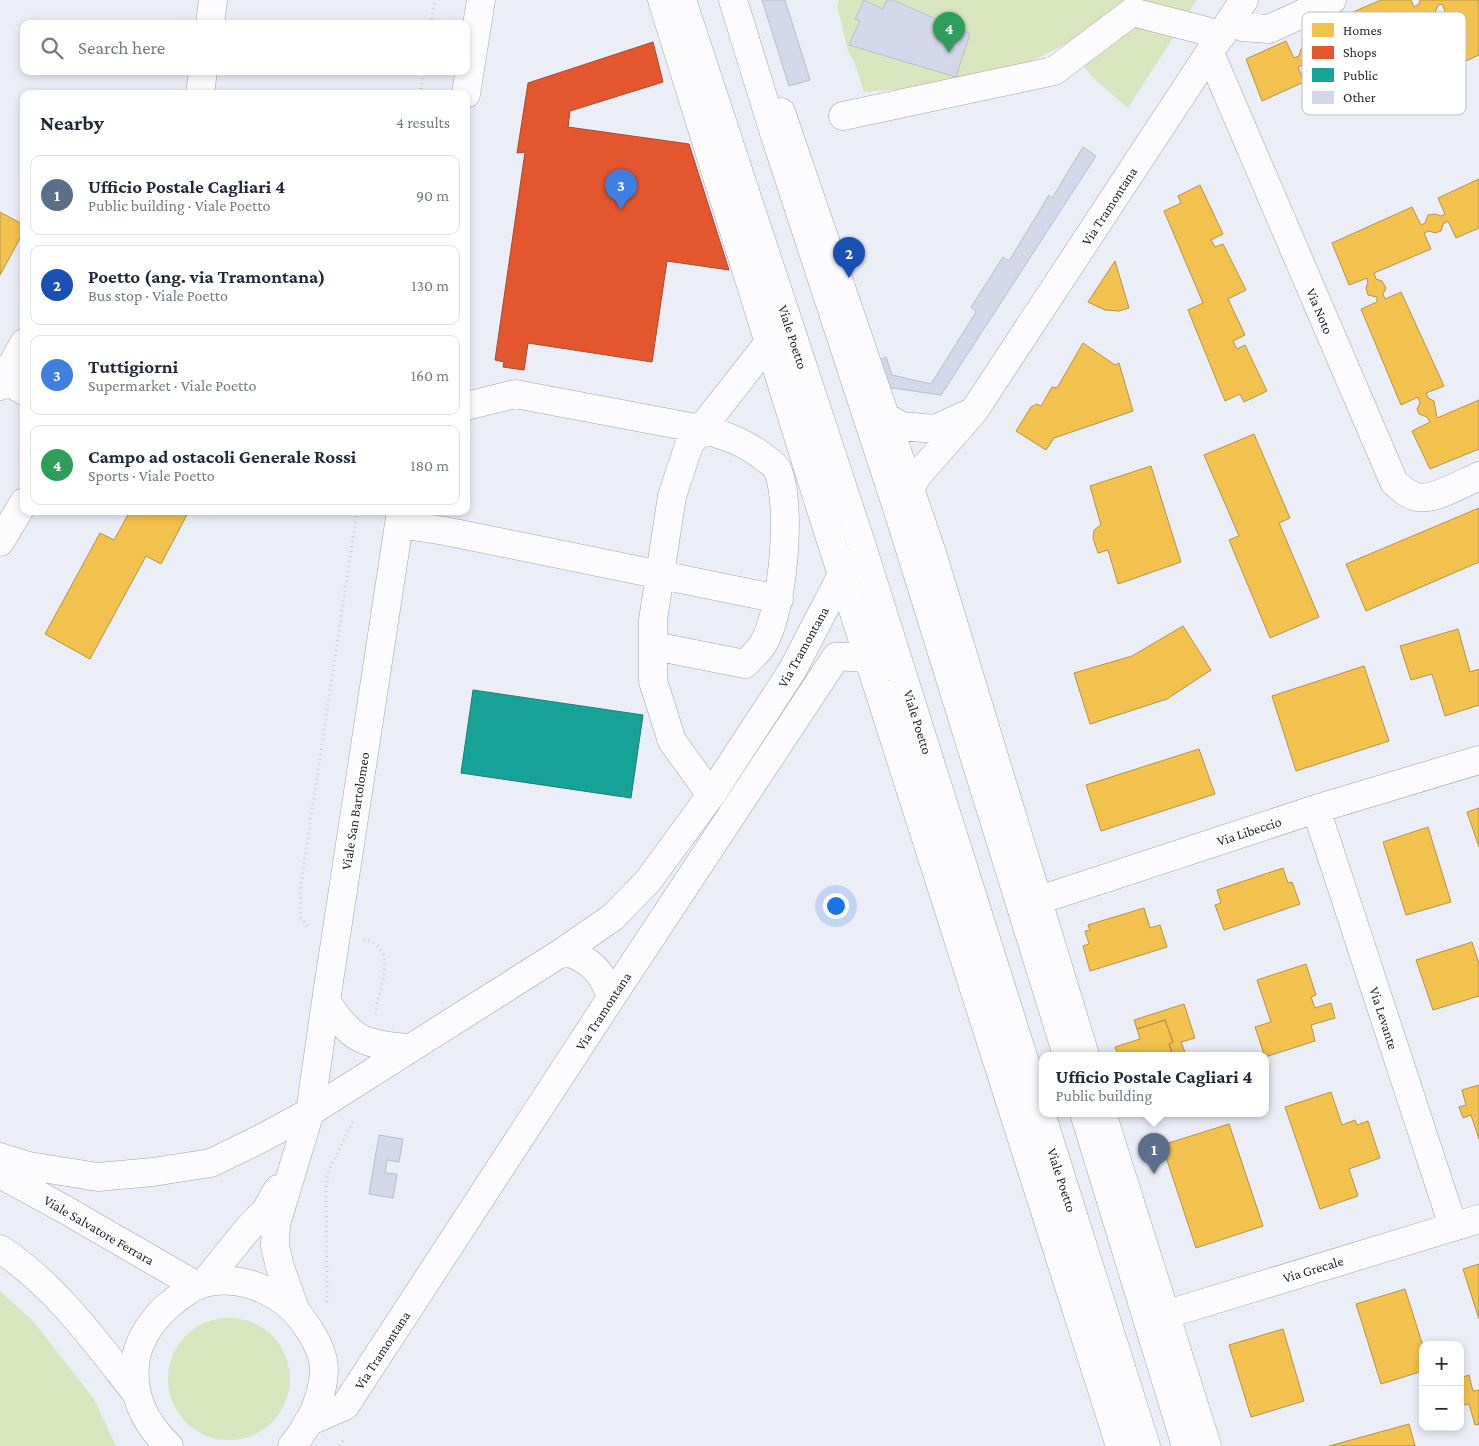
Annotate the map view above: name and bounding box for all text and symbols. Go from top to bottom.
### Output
pin: 4 [933,12,965,53]
legend [1302,12,1466,115]
search box [20,20,470,75]
text: Homes [1343,22,1382,38]
icon: search [38,34,66,62]
text: Search here [78,37,165,58]
text: Shops [1343,44,1377,60]
text: Public [1343,67,1378,83]
text: Other [1343,89,1376,105]
text: Nearby [40,111,104,135]
text: 4 results [396,114,450,131]
street label: Via Tramontana [1078,163,1141,248]
pin: 3 [605,169,637,210]
text: Ufficio Postale Cagliari 4 [88,176,285,197]
text: 1 [54,187,60,204]
text: 90 m [416,187,449,204]
text: Public building · Viale Poetto [88,197,270,214]
pin: 2 [833,237,865,278]
text: Poetto (ang. via Tramontana) [88,266,326,287]
text: 2 [53,277,61,294]
text: 130 m [411,277,449,294]
street label: Via Noto [1303,286,1337,336]
text: Bus stop · Viale Poetto [88,287,228,304]
street label: Viale Poetto [775,303,811,371]
text: Tuttigiorni [88,356,178,377]
text: 3 [53,367,61,384]
text: 160 m [411,367,449,384]
text: Supermarket · Viale Poetto [88,377,256,394]
text: Campo ad ostacoli Generale Rossi [88,446,356,467]
text: 4 [53,457,61,474]
text: 180 m [410,457,449,474]
text: Sports · Viale Poetto [88,467,215,484]
street label: Via Tramontana [774,603,832,690]
street label: Viale Poetto [901,688,935,756]
street label: Viale San Bartolomeo [338,751,372,871]
street label: Via Libeccio [1215,813,1283,849]
your location [823,893,849,919]
street label: Via Tramontana [572,968,635,1053]
street label: Via Levante [1366,985,1402,1051]
popup [1039,1052,1269,1117]
text: Ufficio Postale Cagliari 4 [1055,1066,1253,1087]
text: Public building [1055,1087,1152,1104]
pin: 1 [1138,1133,1170,1174]
street label: Viale Poetto [1044,1146,1080,1214]
street label: Viale Salvatore Ferrara [41,1192,158,1268]
street label: Via Grecale [1281,1252,1345,1286]
street label: Via Tramontana [351,1307,414,1392]
map controls [1419,1341,1464,1431]
button: + [1419,1341,1464,1386]
button: − [1419,1386,1464,1431]

